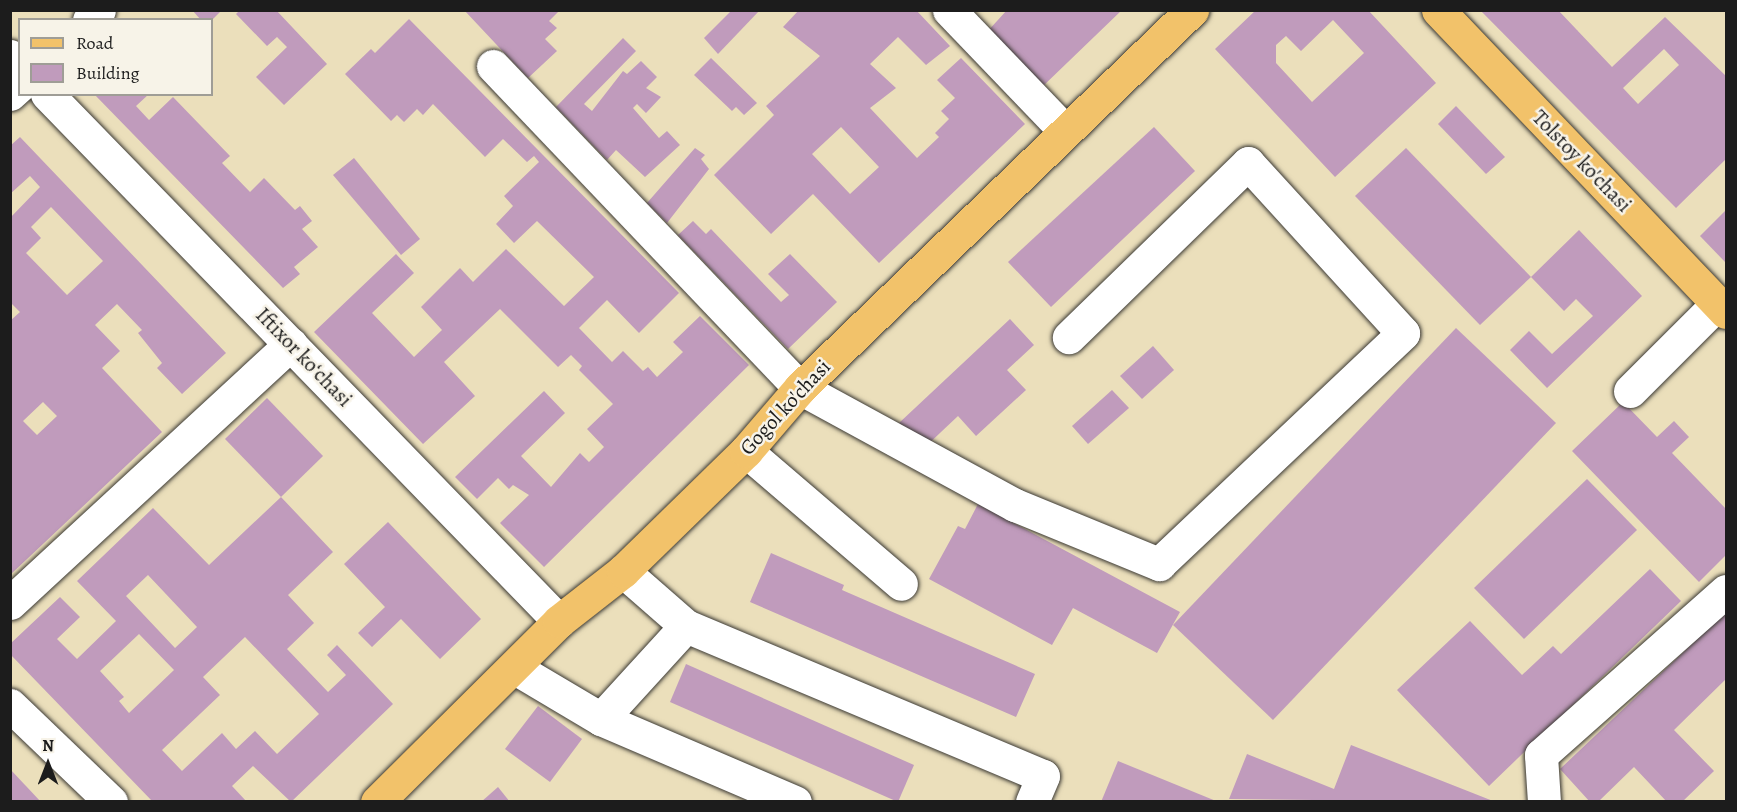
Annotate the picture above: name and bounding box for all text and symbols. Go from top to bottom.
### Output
legend [18,18,213,96]
text: Road [76,31,113,55]
text: Building [76,61,140,85]
street label: Tolstoy ko'chasi [1527,105,1637,217]
street label: Iftixor koʻchasi [251,302,357,412]
street label: Gogol ko'chasi [734,354,836,460]
north arrow [18,734,78,794]
text: N [42,735,54,757]

